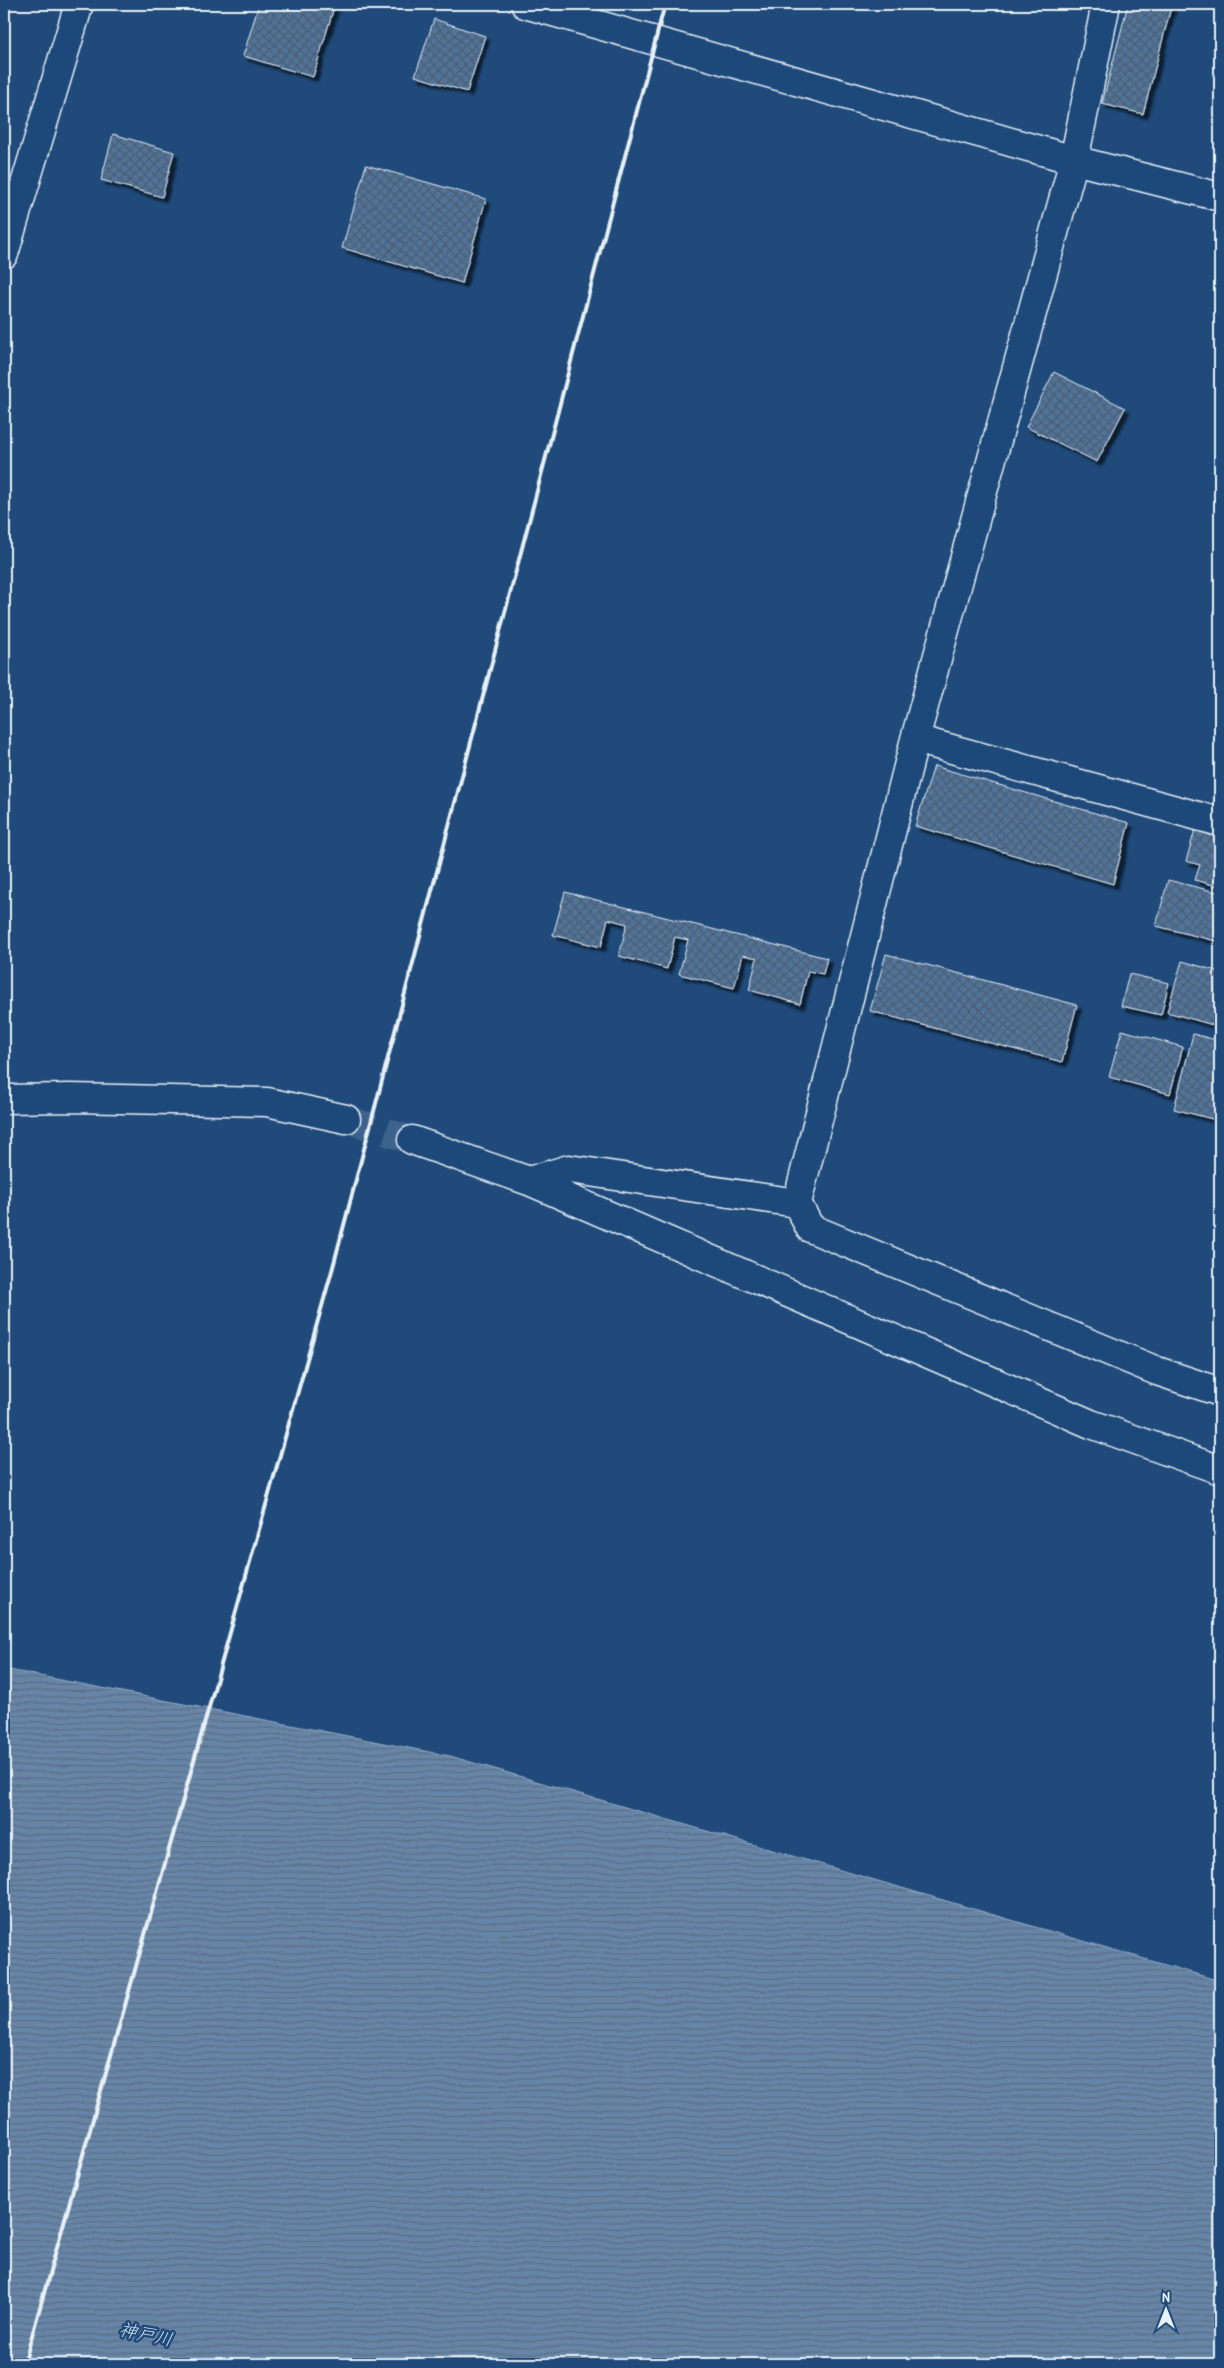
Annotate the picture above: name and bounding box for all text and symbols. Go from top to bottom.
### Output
north arrow [1142,2286,1192,2336]
text: N [1162,2287,1170,2306]
water label: 神戸川 [117,2316,175,2352]

